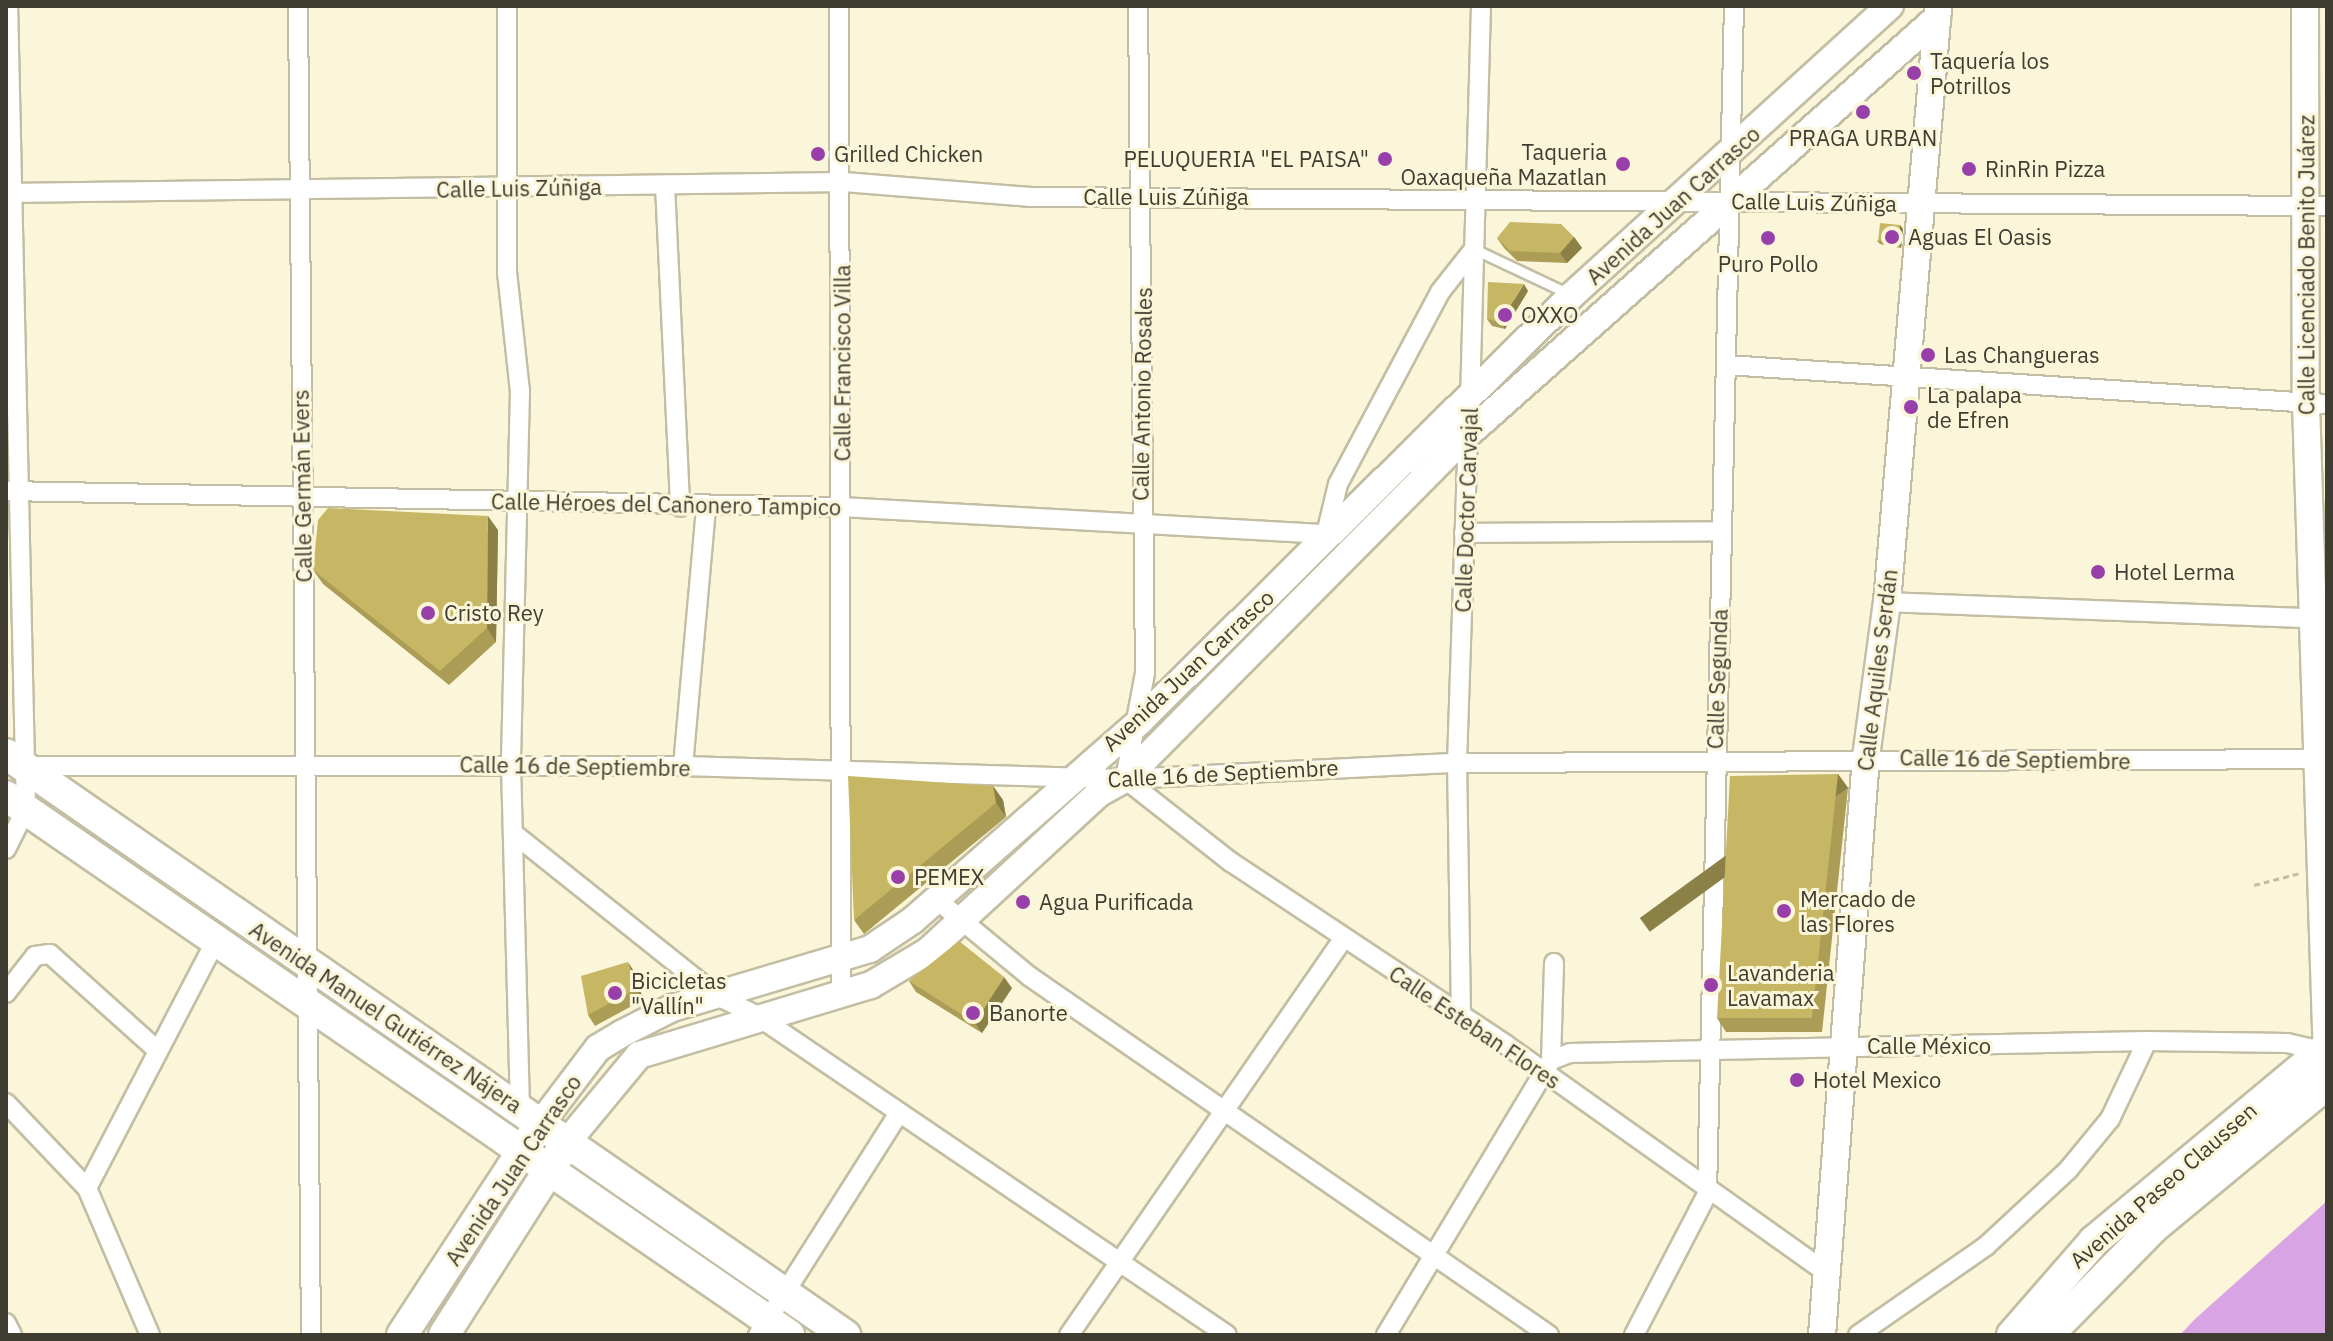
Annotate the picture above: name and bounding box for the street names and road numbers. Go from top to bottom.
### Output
street label: Calle Licenciado Benito Juárez [2293,115,2319,415]
street label: Avenida Juan Carrasco [1581,120,1765,290]
street label: Calle Luis Zúñiga [436,173,602,203]
street label: Calle Luis Zúñiga [1083,184,1249,210]
street label: Calle Luis Zúñiga [1731,187,1897,217]
street label: Calle Francisco Villa [829,265,855,461]
street label: Calle Antonio Rosales [1127,287,1157,501]
street label: Calle Germán Evers [287,389,317,583]
street label: Calle Doctor Carvajal [1449,407,1483,613]
street label: Calle Héroes del Cañonero Tampico [491,488,841,520]
street label: Calle Aquiles Serdán [1852,568,1902,772]
street label: Avenida Juan Carrasco [1097,584,1279,756]
street label: Calle Segunda [1701,608,1733,750]
street label: Calle 16 de Septiembre [1899,744,2131,774]
street label: Calle 16 de Septiembre [459,751,691,781]
street label: Calle 16 de Septiembre [1107,754,1339,792]
street label: Avenida Manuel Gutiérrez Nájera [245,916,527,1118]
street label: Calle Esteban Flores [1384,960,1566,1094]
street label: Calle México [1867,1033,1991,1059]
street label: Avenida Juan Carrasco [439,1070,587,1270]
street label: Avenida Paseo Claussen [2064,1097,2262,1273]

